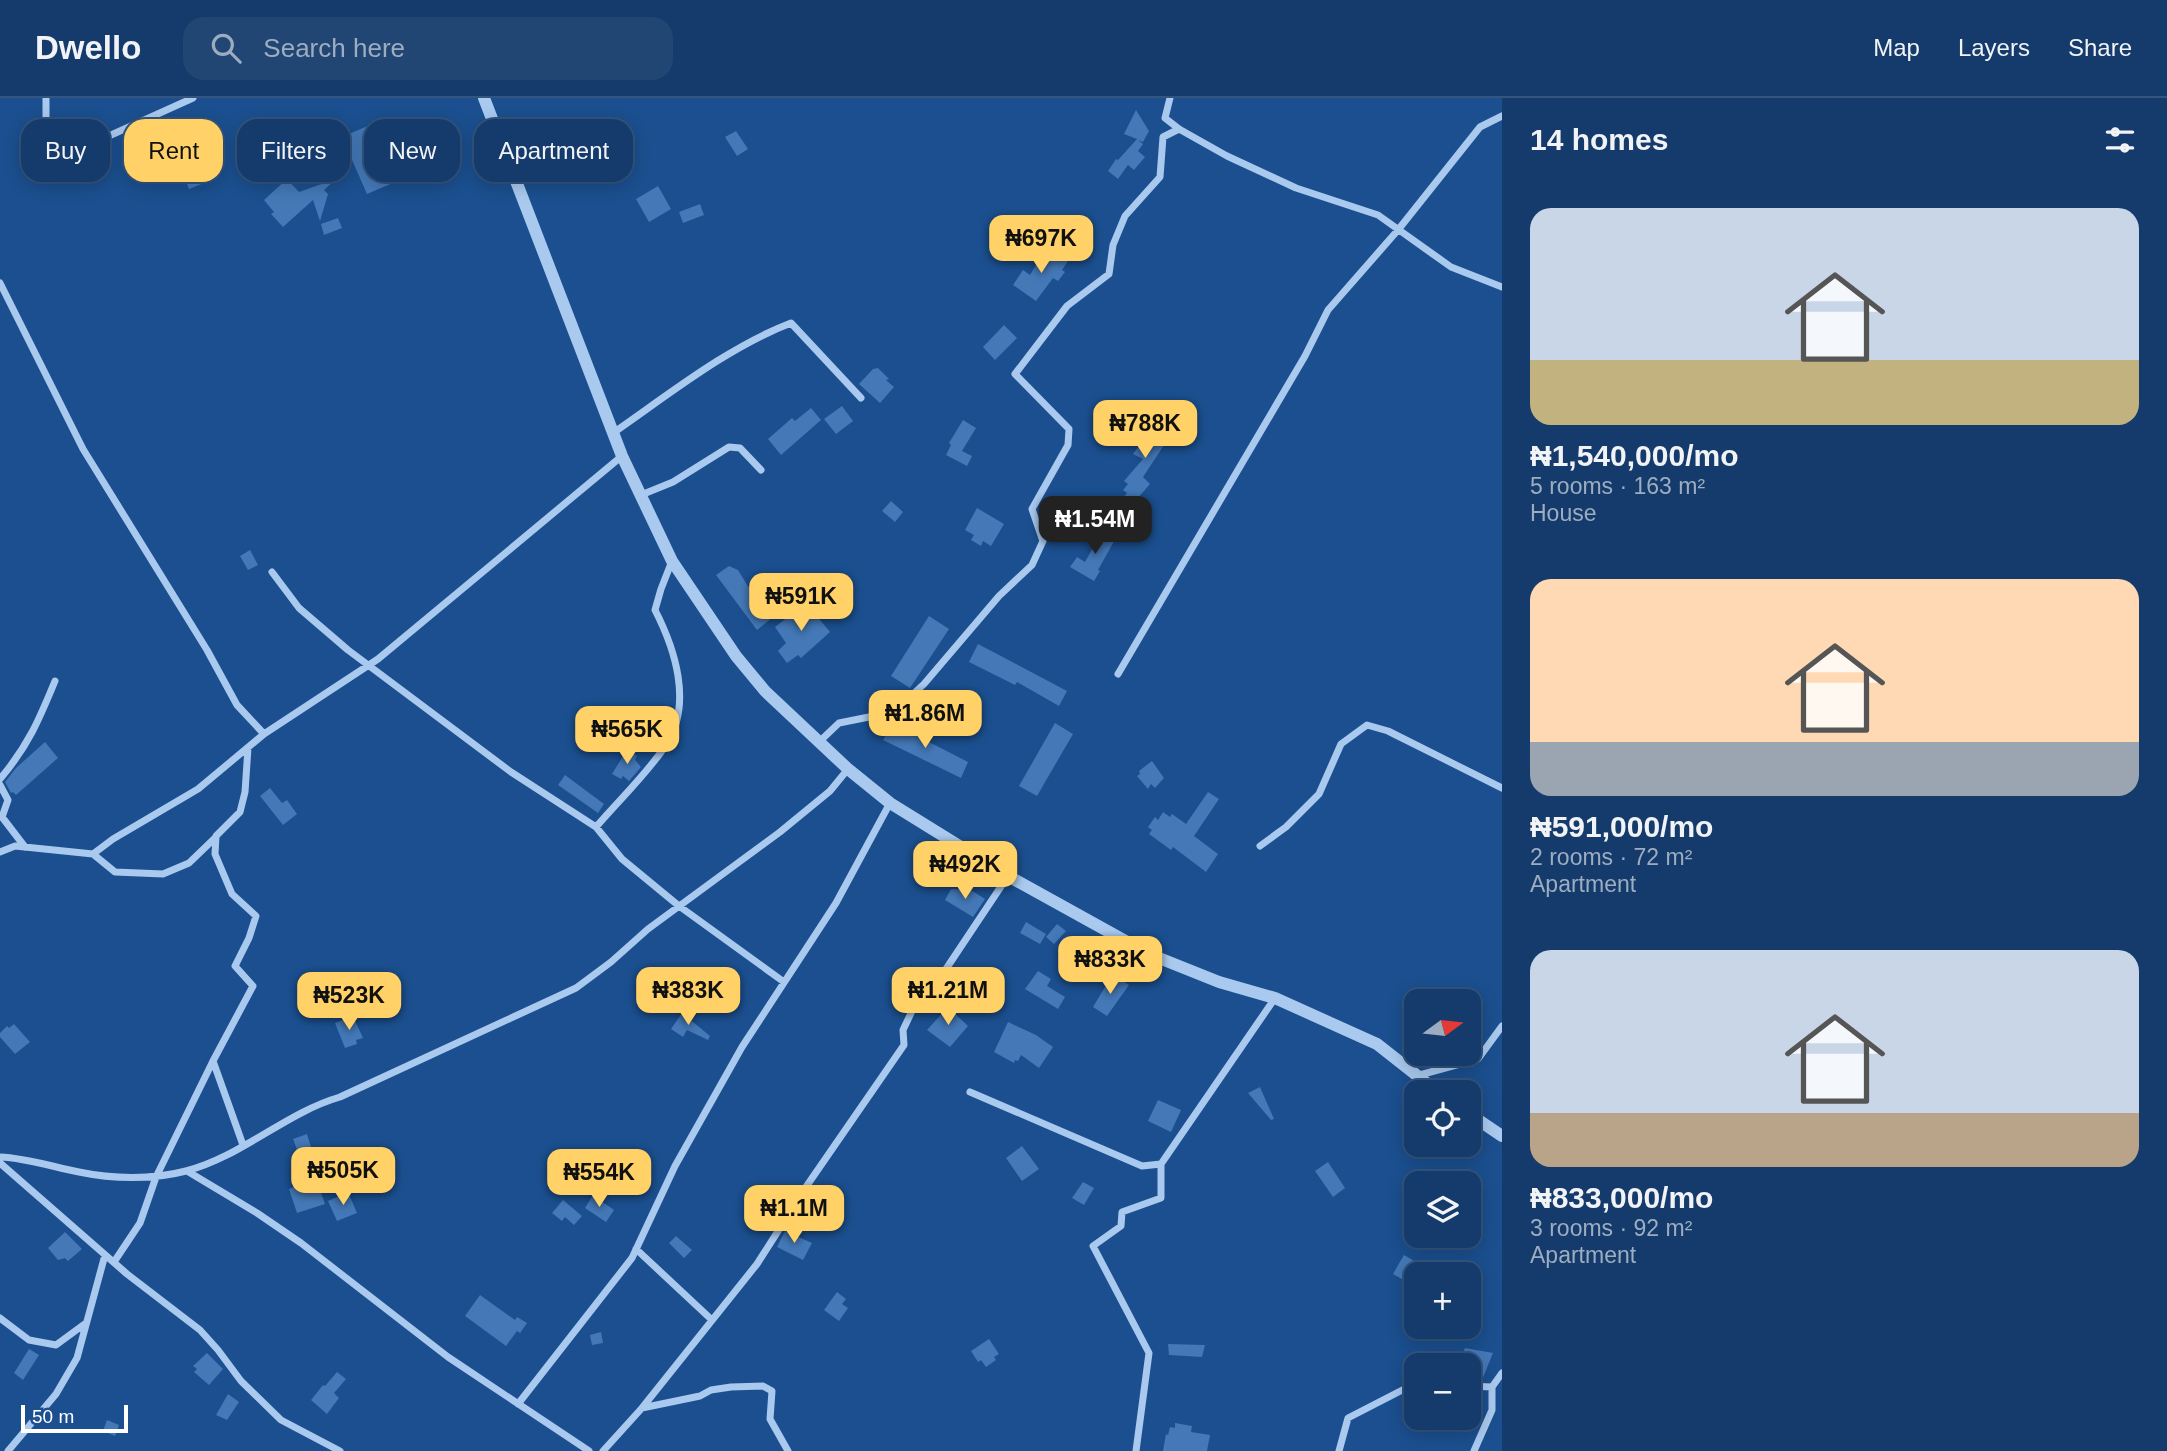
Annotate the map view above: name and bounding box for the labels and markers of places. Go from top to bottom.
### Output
pin: ₦697K [992,216,1090,275]
pin: ₦788K [1096,400,1194,460]
pin: ₦1.54M [1038,496,1152,556]
pin: ₦591K [752,574,850,633]
pin: ₦1.86M [868,690,982,750]
pin: ₦565K [578,706,676,766]
pin: ₦492K [916,842,1014,901]
pin: ₦833K [1061,936,1159,996]
pin: ₦383K [639,968,737,1027]
pin: ₦1.21M [891,968,1005,1027]
pin: ₦523K [300,972,398,1032]
pin: ₦505K [294,1148,392,1207]
pin: ₦554K [550,1150,648,1209]
pin: ₦1.1M [745,1186,843,1245]

